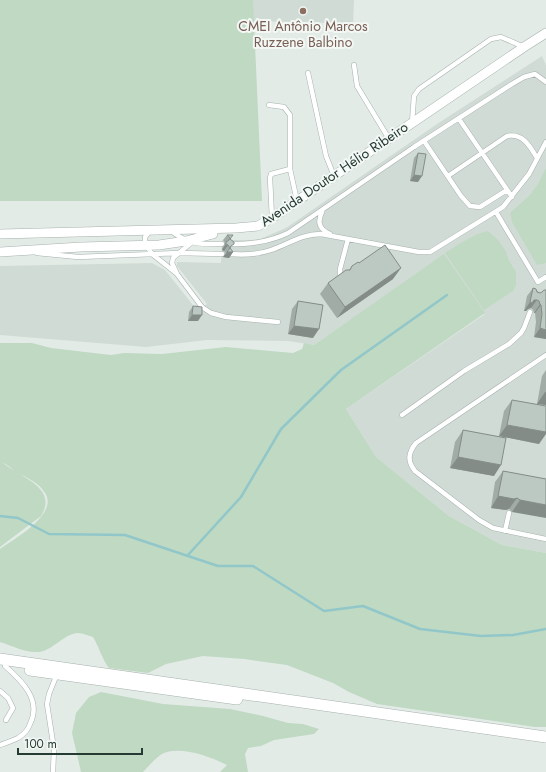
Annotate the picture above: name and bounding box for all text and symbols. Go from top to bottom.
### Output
marker: CMEI Antônio Marcos Ruzzene Balbino [298,6,308,16]
place label: CMEI Antônio Marcos Ruzzene Balbino [238,16,368,52]
street label: Avenida Doutor Hélio Ribeiro [256,117,412,231]
scale bar [18,730,142,756]
text: 100 m [24,735,57,753]

